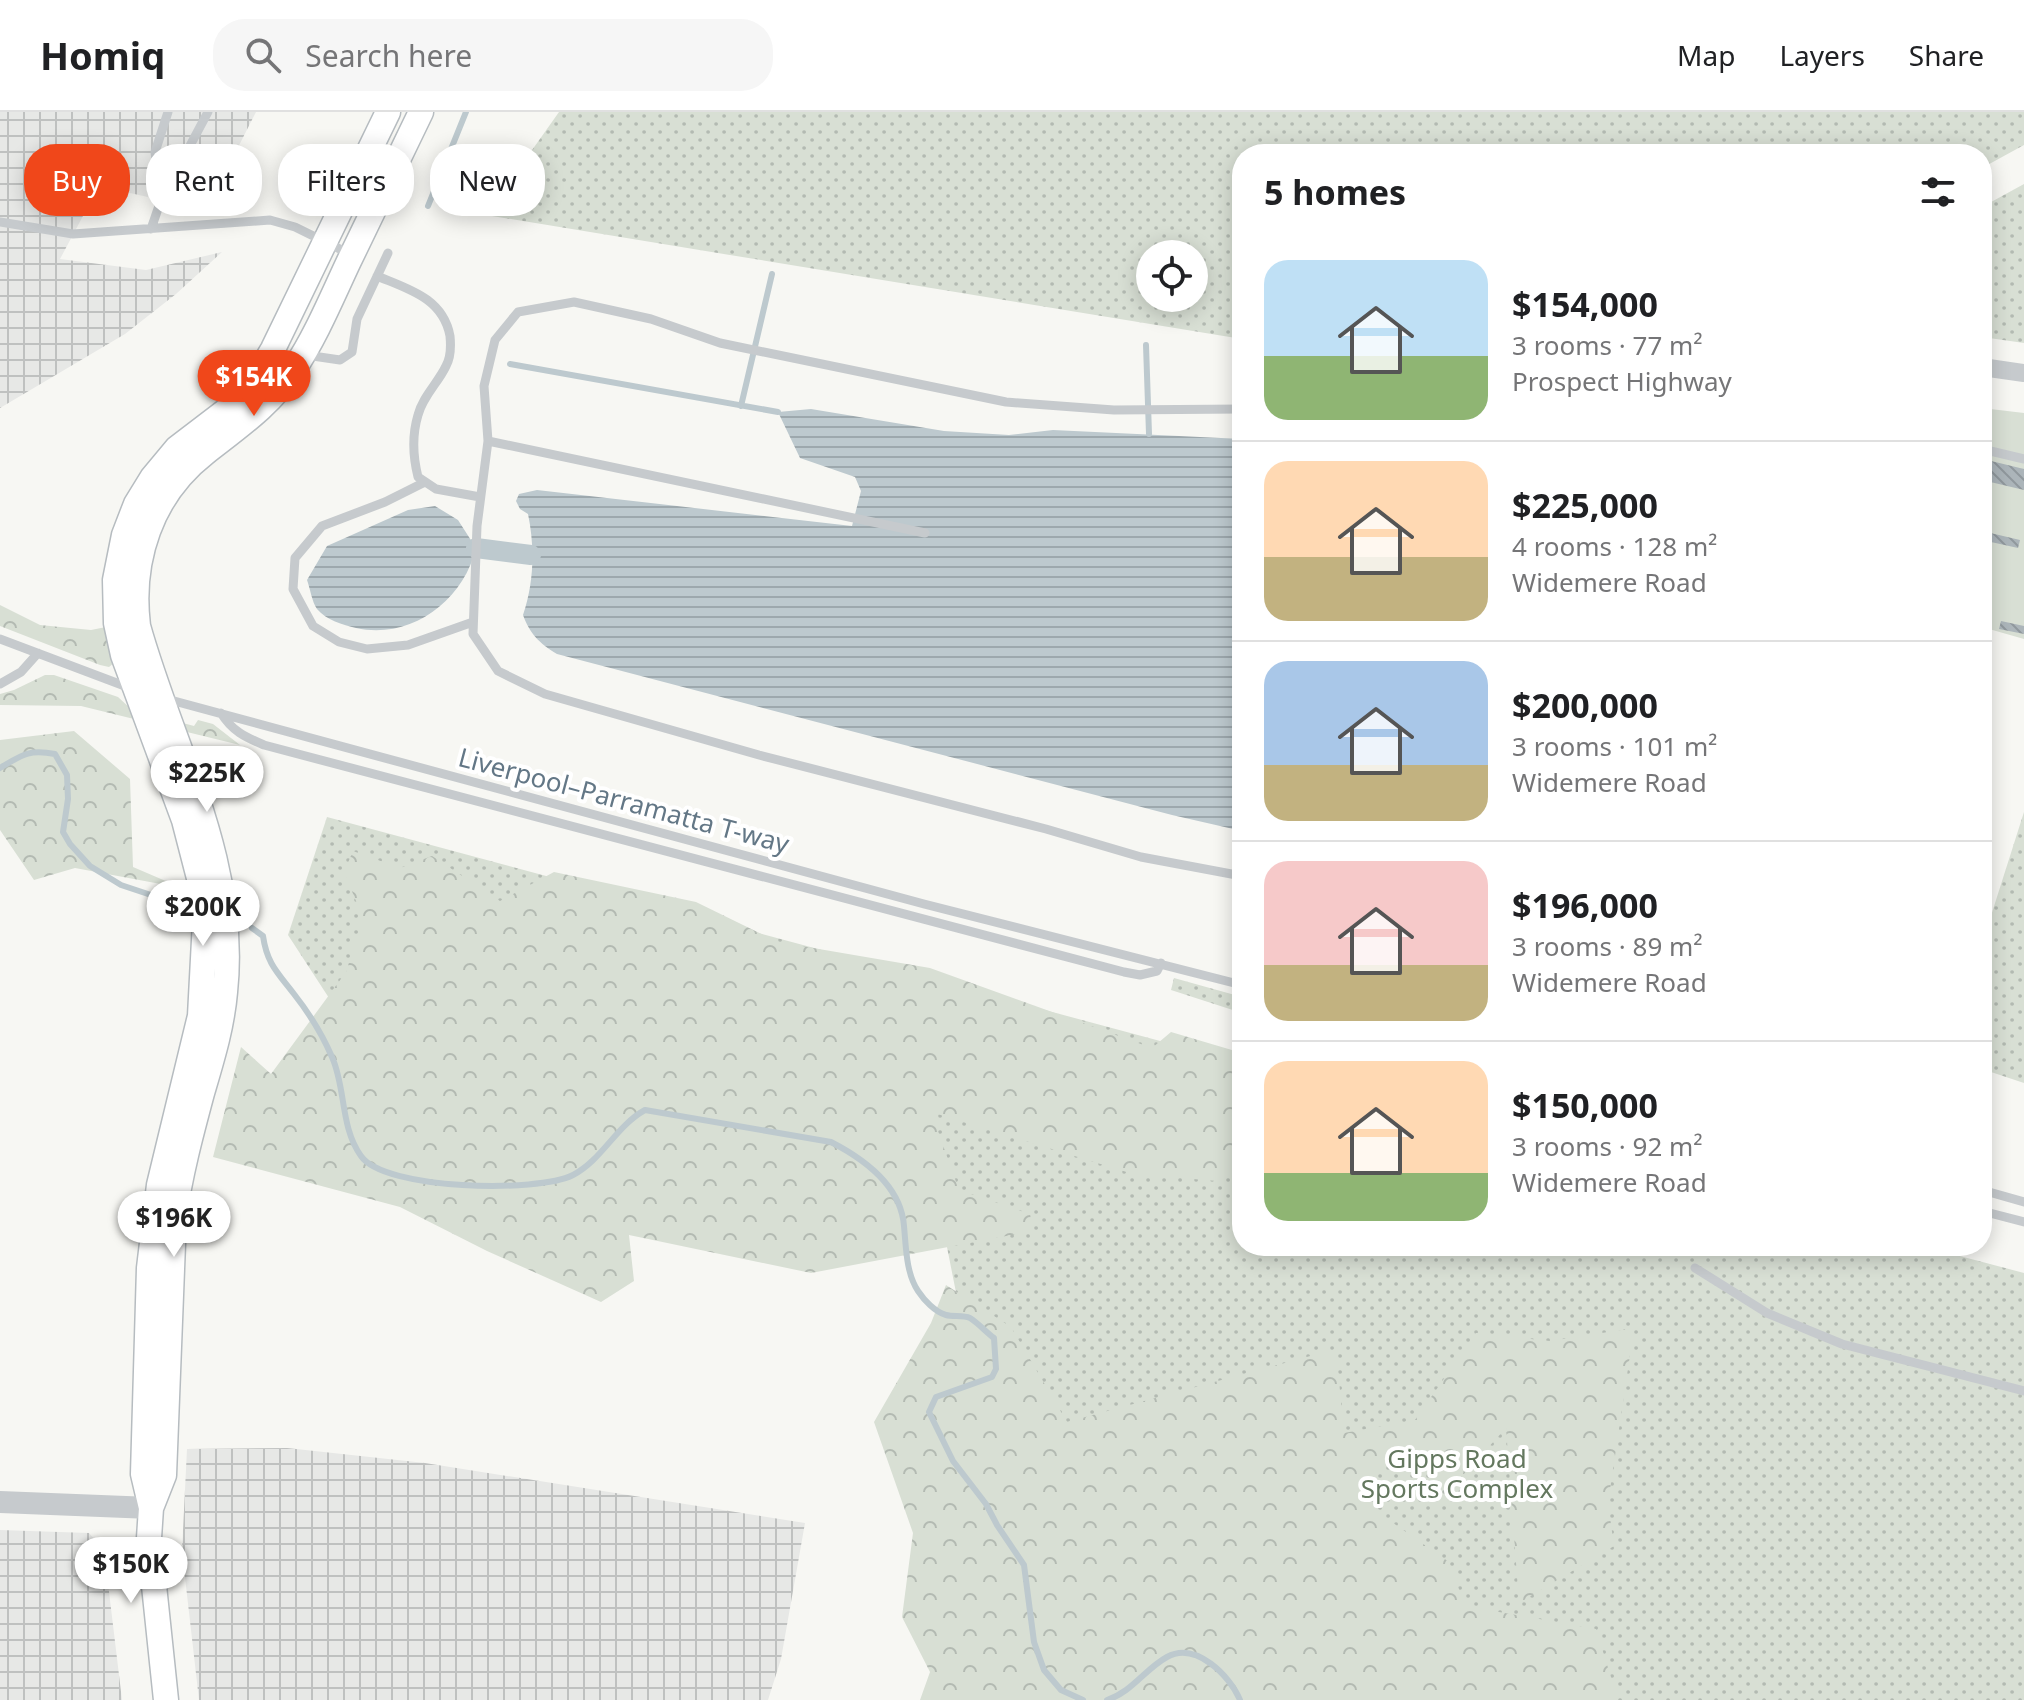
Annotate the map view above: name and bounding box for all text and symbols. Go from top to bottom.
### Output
search box [213,19,773,91]
text: Homiq [40,29,165,81]
icon: search [241,33,285,77]
text: Search here [305,35,472,76]
text: Map [1677,36,1735,74]
text: Layers [1779,36,1865,74]
text: Share [1909,36,1984,74]
chip: Buy [24,144,130,216]
chip: Rent [146,144,262,216]
chip: Filters [278,144,414,216]
chip: New [430,144,545,216]
text: 5 homes [1264,169,1406,215]
icon: filters [1916,170,1960,214]
map controls [1136,240,1208,312]
button: locate [1136,240,1208,312]
text: $154,000 [1512,281,1658,327]
icon: home [1328,292,1424,388]
text: 3 rooms · 77 m² [1512,327,1702,363]
pin: $154K [198,350,310,418]
text: $154K [216,358,292,394]
text: Prospect Highway [1512,363,1732,399]
text: $225,000 [1512,482,1658,528]
icon: home [1328,493,1424,589]
text: 4 rooms · 128 m² [1512,528,1717,564]
text: Widemere Road [1512,564,1707,600]
text: $200,000 [1512,682,1658,728]
icon: home [1328,693,1424,789]
text: 3 rooms · 101 m² [1512,728,1717,764]
street label: Liverpool–Parramatta T-way [455,738,794,862]
pin: $225K [151,746,263,814]
text: $225K [169,754,245,790]
text: Widemere Road [1512,764,1707,800]
pin: $200K [147,880,259,948]
text: $196,000 [1512,882,1658,928]
text: $200K [165,888,241,924]
icon: home [1328,893,1424,989]
text: 3 rooms · 89 m² [1512,928,1702,964]
text: Widemere Road [1512,964,1707,1000]
text: $150,000 [1512,1082,1658,1128]
icon: home [1328,1093,1424,1189]
text: 3 rooms · 92 m² [1512,1128,1702,1164]
text: Widemere Road [1512,1164,1707,1200]
pin: $196K [118,1191,230,1259]
text: $196K [136,1199,212,1235]
park label: Gipps Road Sports Complex [1361,1440,1553,1506]
pin: $150K [75,1537,187,1605]
text: $150K [93,1545,169,1581]

